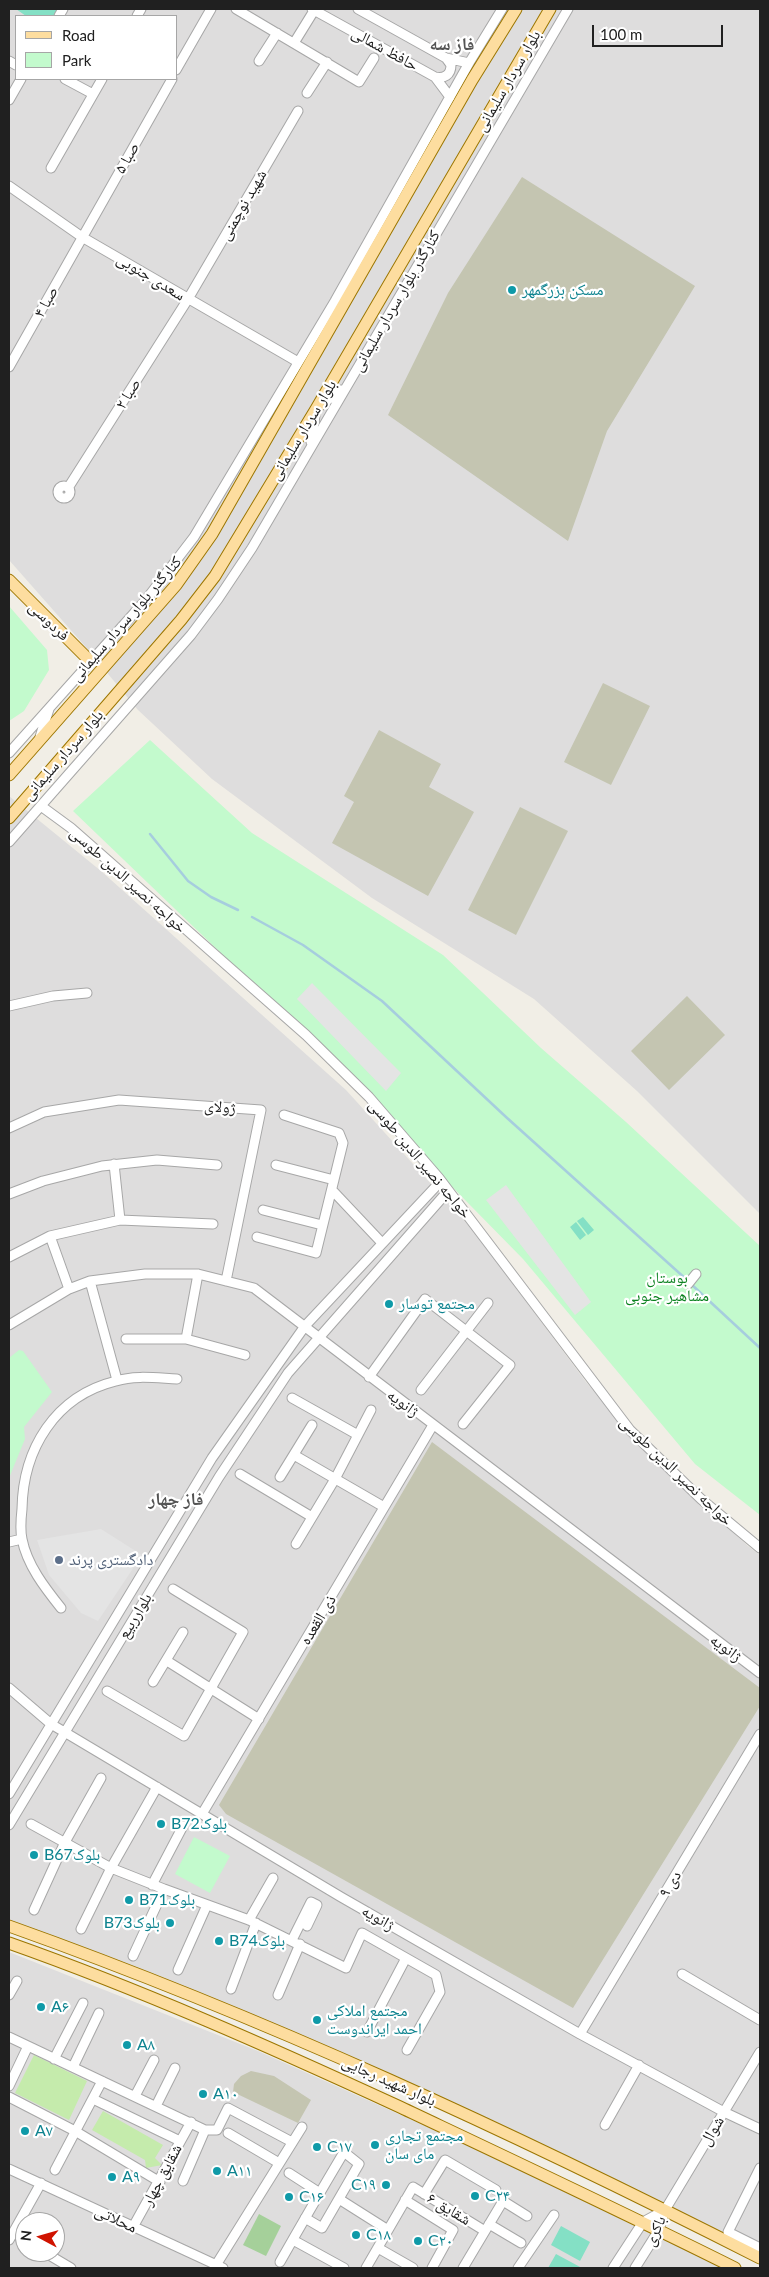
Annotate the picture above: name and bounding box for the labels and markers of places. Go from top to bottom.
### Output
place label: مسکن بزرگمهر [522,280,604,300]
marker: مسکن بزرگمهر [506,284,518,296]
place label: مجتمع توسار [399,1294,475,1314]
marker: مجتمع توسار [383,1298,395,1310]
place label: دادگستری پرند [69,1550,153,1570]
marker: دادگستری پرند [53,1554,65,1566]
place label: B72بلوک [171,1814,227,1834]
marker: B72بلوک [155,1818,167,1830]
place label: B67بلوک [44,1845,100,1865]
marker: B67بلوک [28,1849,40,1861]
place label: B71بلوک [139,1890,195,1910]
marker: B71بلوک [123,1894,135,1906]
place label: B73بلوک [104,1913,160,1933]
marker: B73بلوک [164,1917,176,1929]
place label: B74بلوک [229,1931,285,1951]
marker: B74بلوک [213,1935,225,1947]
place label: A۶ [51,1997,69,2017]
marker: A۶ [35,2001,47,2013]
place label: مجتمع املاکی احمد ایراندوست [327,2001,422,2039]
marker: مجتمع املاکی احمد ایراندوست [311,2014,323,2026]
place label: A۸ [137,2035,155,2055]
marker: A۸ [121,2039,133,2051]
place label: A۱۰ [213,2084,238,2104]
marker: A۱۰ [197,2088,209,2100]
place label: A۷ [35,2121,53,2141]
marker: A۷ [19,2125,31,2137]
place label: مجتمع تجاری مای سان [385,2126,463,2164]
place label: C۱۷ [327,2137,352,2157]
marker: مجتمع تجاری مای سان [369,2139,381,2151]
marker: C۱۷ [311,2141,323,2153]
place label: A۱۱ [227,2161,252,2181]
marker: A۱۱ [211,2165,223,2177]
place label: A۹ [122,2167,140,2187]
marker: A۹ [106,2171,118,2183]
place label: C۱۹ [351,2175,376,2195]
marker: C۱۹ [380,2179,392,2191]
place label: C۲۴ [485,2186,510,2206]
place label: C۱۶ [299,2187,324,2207]
marker: C۲۴ [469,2190,481,2202]
marker: C۱۶ [283,2191,295,2203]
place label: C۱۸ [366,2225,391,2245]
marker: C۱۸ [350,2229,362,2241]
place label: C۲۰ [428,2231,453,2251]
marker: C۲۰ [412,2235,424,2247]

